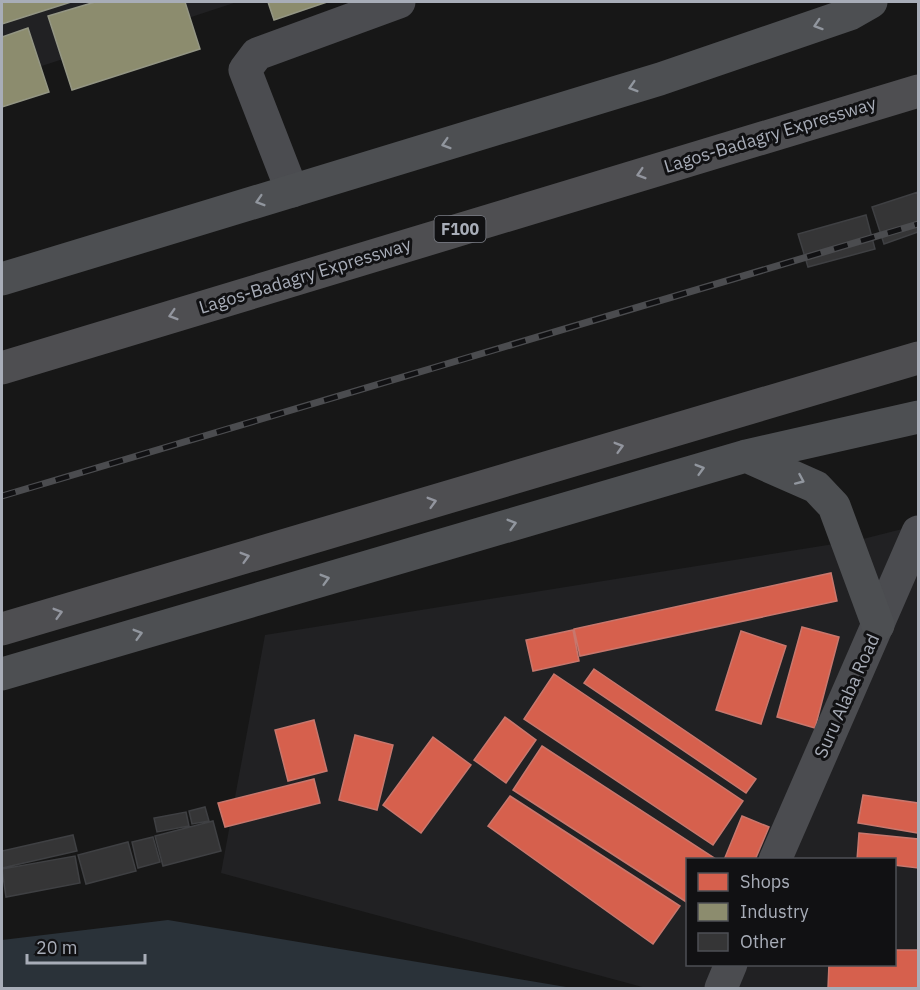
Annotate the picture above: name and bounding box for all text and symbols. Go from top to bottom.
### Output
one-way arrow [813,17,824,30]
one-way arrow [628,80,639,92]
street label: Lagos-Badagry Expressway [661,91,879,178]
one-way arrow [441,137,452,149]
one-way arrow [636,167,647,179]
one-way arrow [255,194,266,206]
road number: F100 [434,216,486,242]
street label: Lagos-Badagry Expressway [196,232,414,319]
one-way arrow [168,308,179,320]
one-way arrow [613,442,623,454]
one-way arrow [694,464,705,476]
one-way arrow [793,473,804,485]
one-way arrow [426,497,436,509]
one-way arrow [507,519,517,531]
one-way arrow [239,552,250,564]
one-way arrow [319,574,330,586]
one-way arrow [52,608,63,620]
one-way arrow [132,629,143,641]
street label: Suru Alaba Road [809,630,884,761]
legend [686,858,896,966]
text: Shops [740,870,790,893]
text: Industry [740,900,809,923]
scale bar [27,927,146,965]
text: Other [740,930,786,953]
text: 20 m [36,936,78,959]

